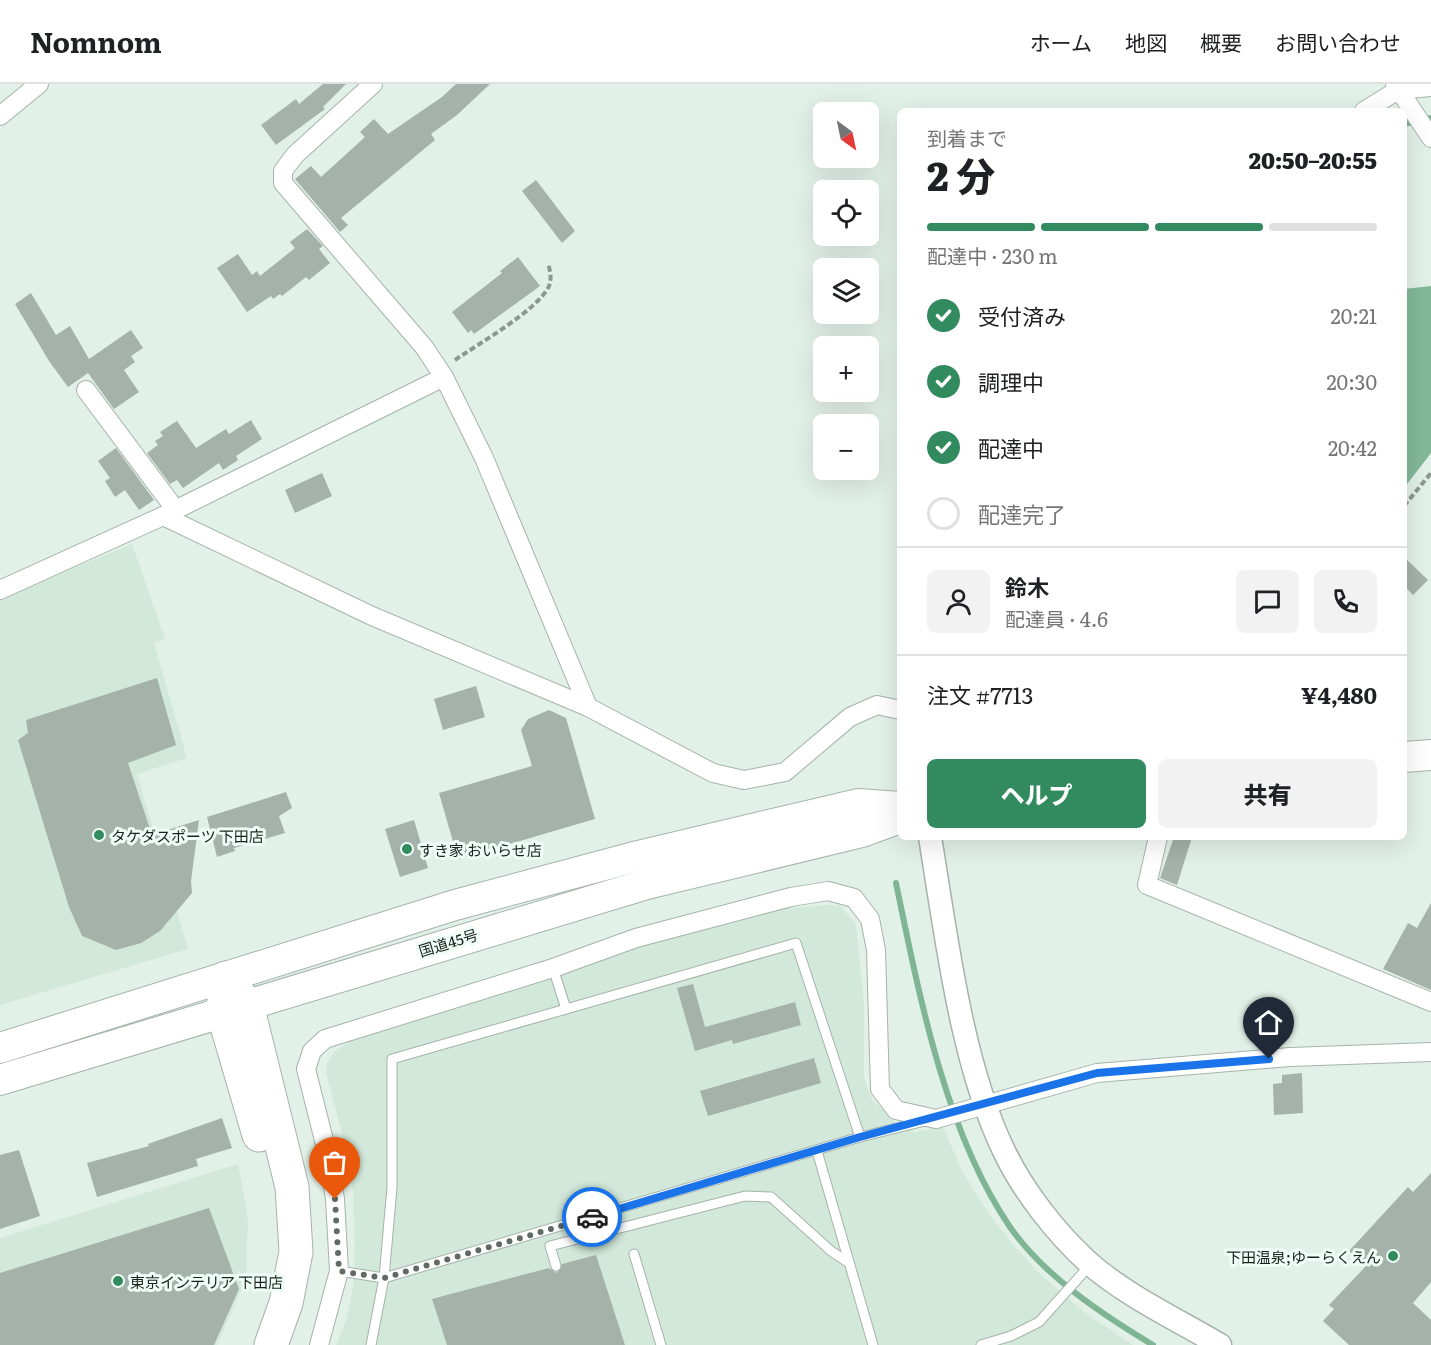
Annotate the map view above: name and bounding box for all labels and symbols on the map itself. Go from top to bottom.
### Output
north arrow [813,102,879,168]
place label: タケダスポーツ 下田店 [111,824,264,847]
marker: タケダスポーツ 下田店 [92,828,106,842]
place label: すき家 おいらせ店 [419,838,542,861]
marker: すき家 おいらせ店 [400,842,414,856]
street label: 国道45号 [416,922,480,962]
pin [1243,997,1294,1059]
pin [309,1137,360,1199]
courier [562,1187,622,1247]
place label: 下田温泉;ゆーらくえん [1226,1245,1381,1268]
marker: 下田温泉;ゆーらくえん [1386,1249,1400,1263]
place label: 東京インテリア 下田店 [130,1270,283,1293]
marker: 東京インテリア 下田店 [111,1274,125,1288]

